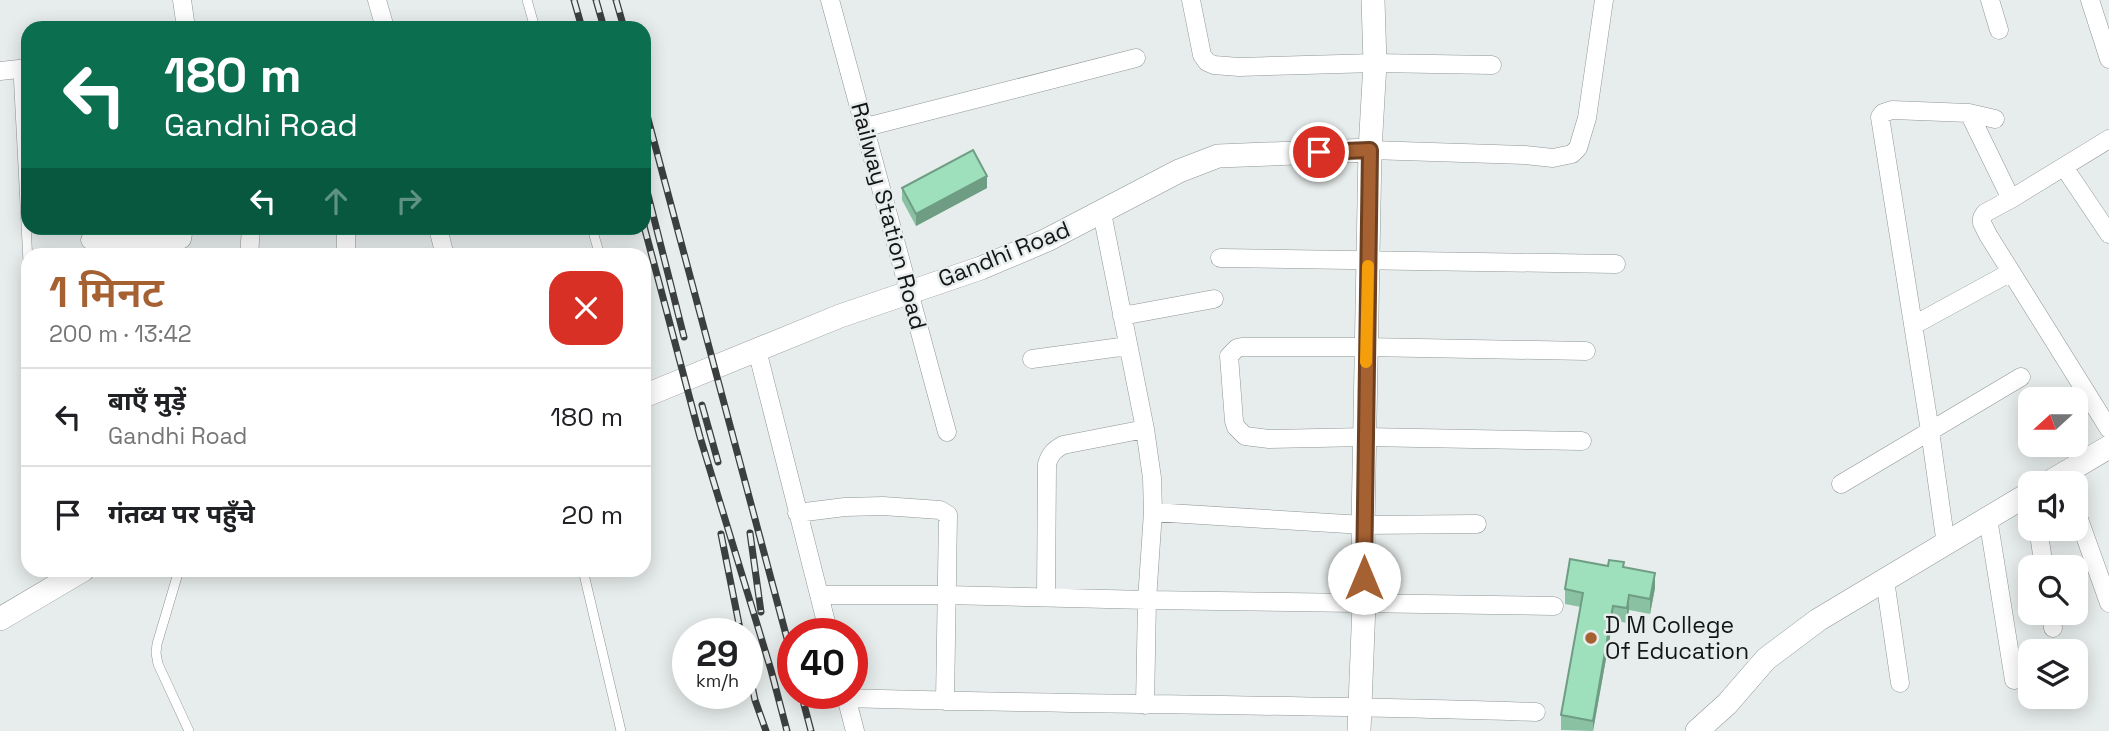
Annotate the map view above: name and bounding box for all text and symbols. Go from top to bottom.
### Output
text: 180 m [164,44,302,106]
icon: left [49,49,140,140]
street label: Railway Station Road [844,99,934,333]
text: Gandhi Road [164,105,358,145]
pin [1289,122,1349,182]
icon: arrive [1300,133,1338,171]
icon: left [244,182,282,220]
icon: ahead [317,182,355,220]
icon: right [390,182,428,220]
street label: Gandhi Road [934,214,1074,294]
text: 1 मिनट [49,266,164,319]
button: close [549,271,623,345]
text: 200 m · 13:42 [49,319,192,349]
text: बाएँ मुड़ें [108,384,186,418]
north arrow [2018,387,2088,457]
map controls [2018,387,2088,709]
icon: left [49,398,87,436]
text: 180 m [550,400,623,434]
text: Gandhi Road [108,421,247,451]
button: sound [2018,471,2088,541]
icon: arrive [49,496,87,534]
text: गंतव्य पर पहुँचे [108,497,255,531]
text: 20 m [562,498,623,532]
position arrow [1327,541,1401,615]
button: search [2018,555,2088,625]
place label: D M College Of Education [1605,610,1749,666]
speed limit sign: 40 [777,618,868,709]
marker: D M College Of Education [1583,630,1599,646]
text: 29 [696,632,739,676]
button: layers [2018,639,2088,709]
text: km/h [696,669,739,692]

